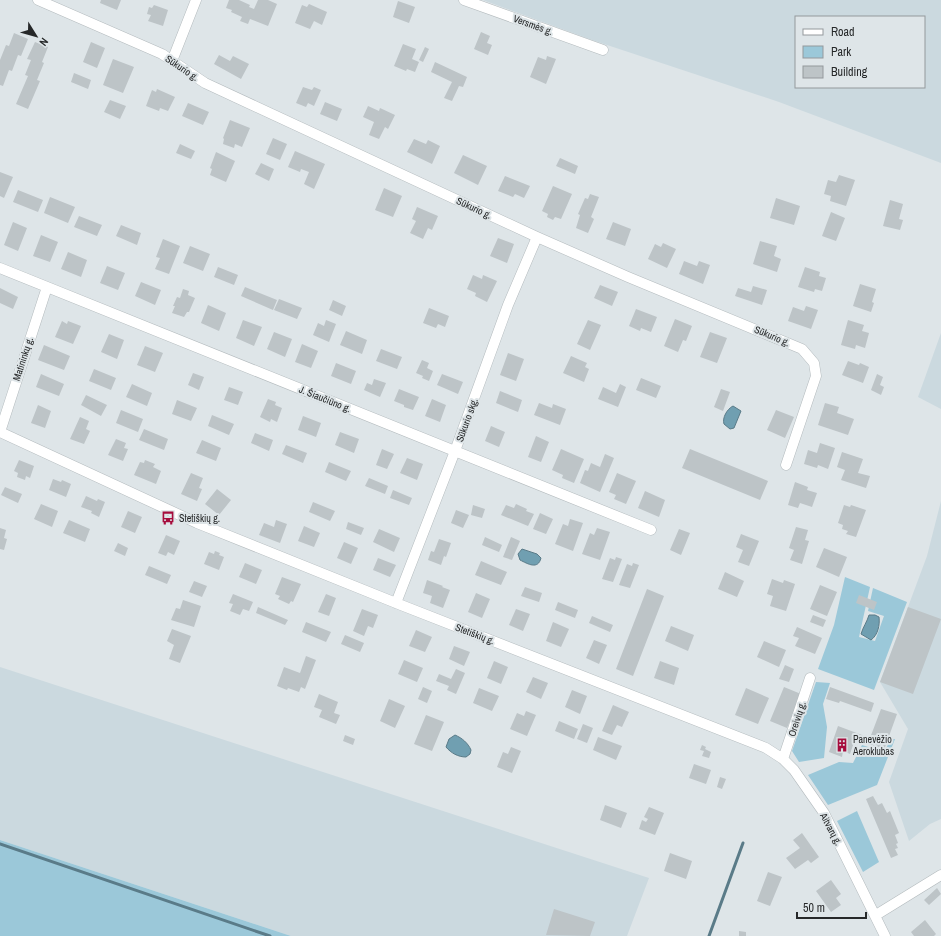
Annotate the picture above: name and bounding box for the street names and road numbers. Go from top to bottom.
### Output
street label: Versmės g. [511,12,555,38]
street label: Sūkurio g. [163,52,201,84]
street label: Sūkurio g. [454,194,494,222]
street label: Sūkurio g. [752,323,792,349]
street label: Matininkų g. [10,336,36,382]
street label: J. Šiaučiūno g. [297,383,353,415]
street label: Sūkurio skg. [453,396,481,444]
street label: Stetiškių g. [454,621,496,647]
street label: Oreivių g. [785,700,809,738]
street label: Aitvarų g. [817,810,845,848]

